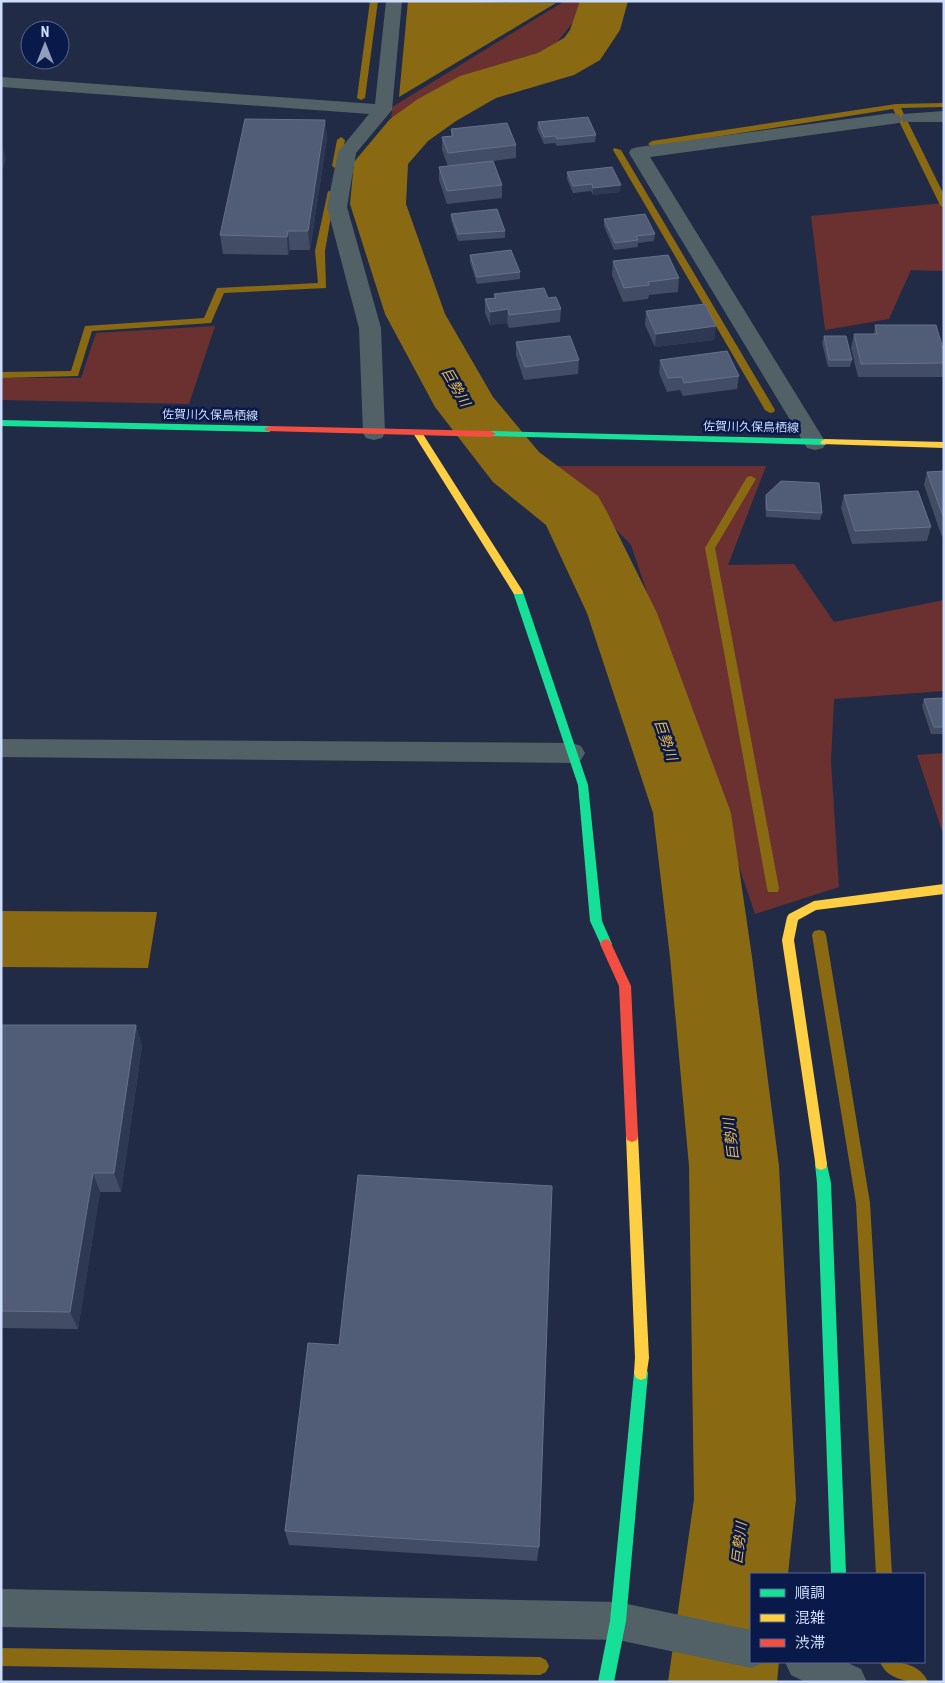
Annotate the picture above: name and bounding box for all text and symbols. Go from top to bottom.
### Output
north arrow [20,20,70,70]
text: N [41,24,49,40]
water label: 巨勢川 [439,365,474,411]
street label: 佐賀川久保鳥栖線 [162,407,258,423]
street label: 佐賀川久保鳥栖線 [703,419,799,435]
water label: 巨勢川 [652,718,681,764]
water label: 巨勢川 [720,1115,741,1161]
water label: 巨勢川 [729,1519,750,1565]
legend [750,1573,925,1663]
text: 順調 [795,1584,825,1602]
text: 混雑 [795,1609,825,1627]
text: 渋滞 [795,1634,825,1652]

